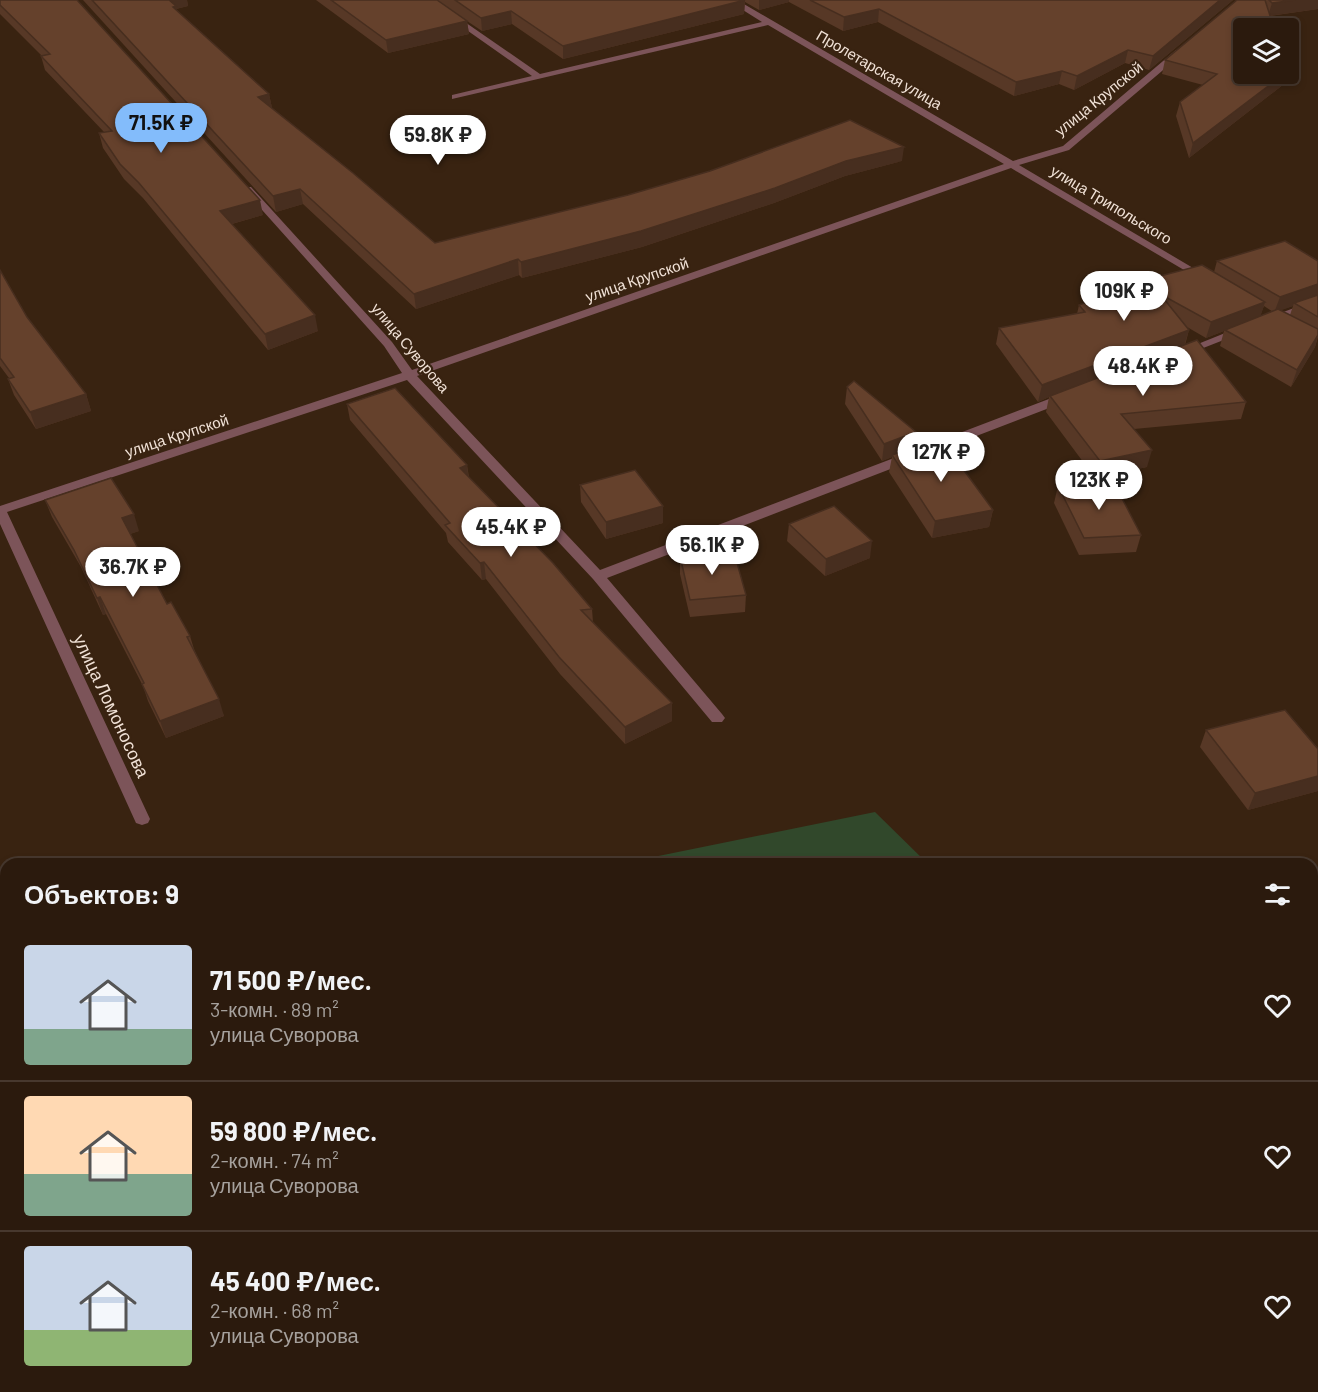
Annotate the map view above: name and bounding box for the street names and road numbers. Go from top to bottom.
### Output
street label: Пролетарская улица [813,26,946,113]
street label: улица Крупской [1051,57,1146,139]
street label: улица Трипольского [1048,161,1175,247]
street label: улица Крупской [583,253,691,305]
street label: улица Суворова [368,299,454,396]
street label: улица Крупской [123,410,231,460]
street label: улица Ломоносова [69,630,155,782]

